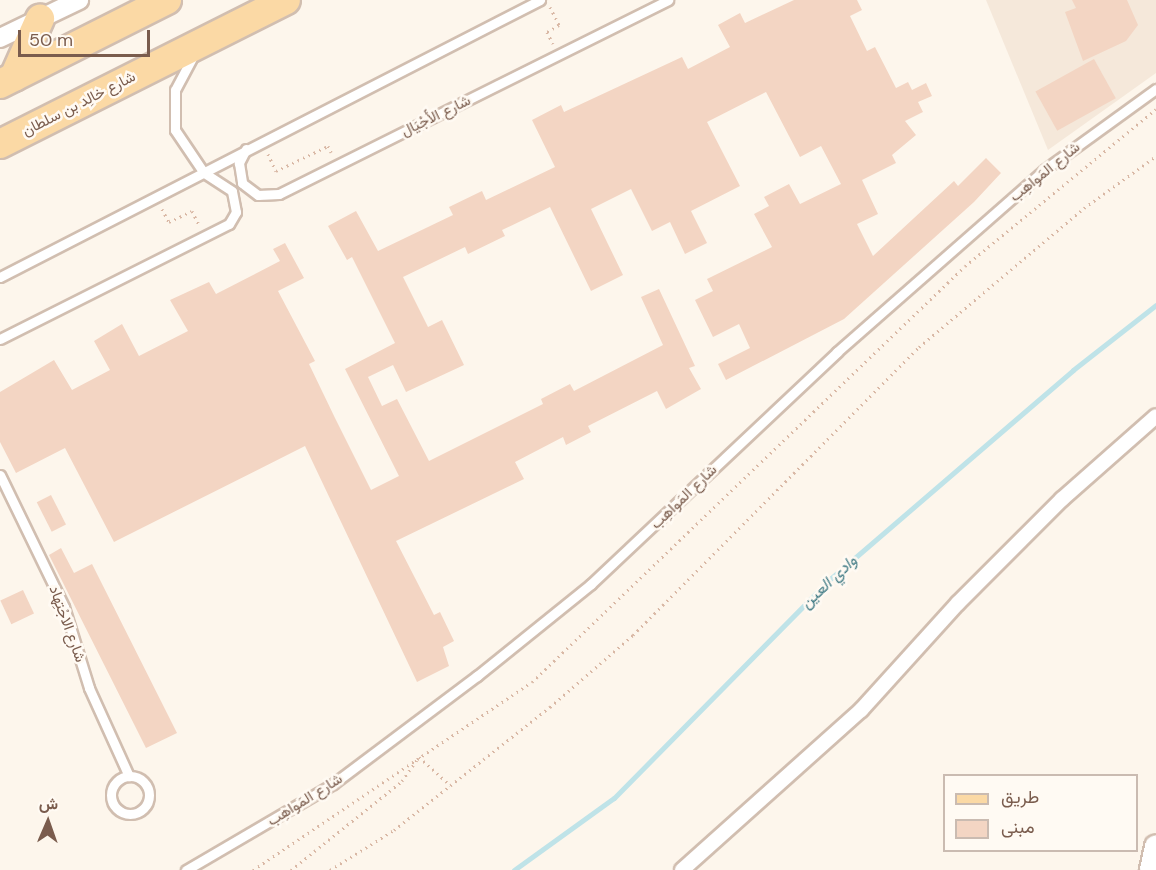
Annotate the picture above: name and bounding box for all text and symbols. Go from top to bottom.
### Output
scale bar [21,18,153,56]
text: 50 m [29,28,73,52]
street label: شارع خالِد بن سلطان [19,68,139,140]
street label: شارع الأَجْيَال [398,91,474,141]
street label: شارع المَواهِب [1006,138,1084,206]
street label: شارع المَواهِب [647,461,721,533]
water label: وادي العين [797,551,861,613]
street label: شارع الاجْتِهاد [45,583,89,665]
street label: شارع المَواهِب [264,770,346,830]
legend [943,774,1138,852]
text: طريق [1001,785,1039,809]
north arrow [18,792,78,852]
text: ش [39,793,59,814]
text: مبنى [1001,815,1035,839]

